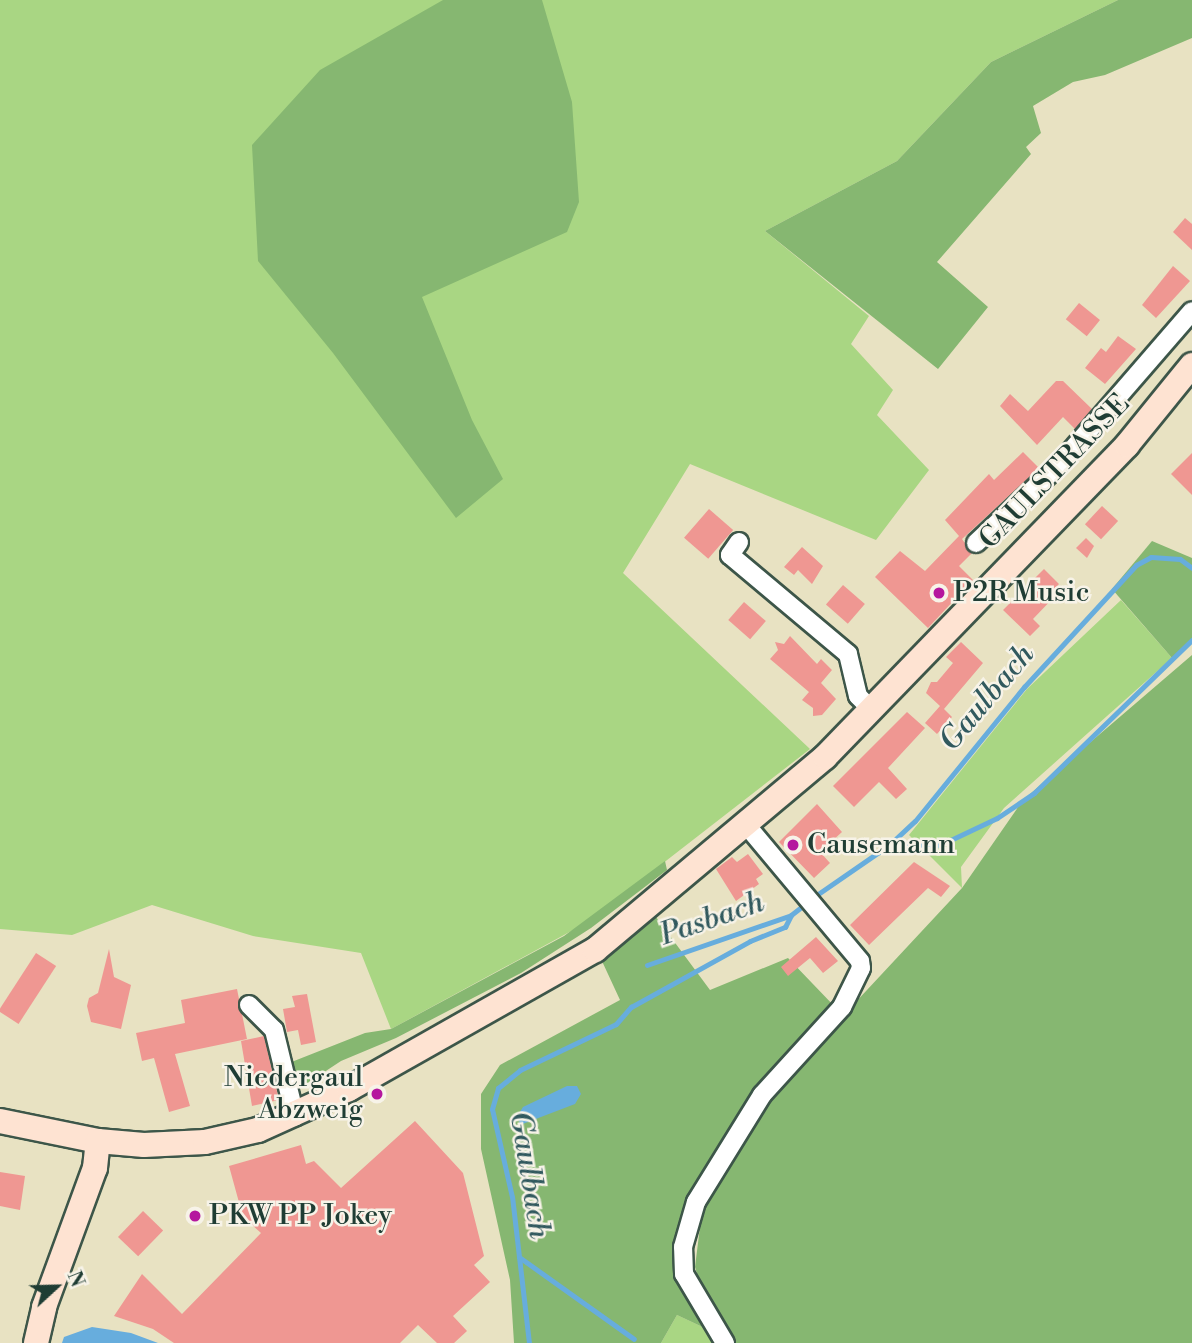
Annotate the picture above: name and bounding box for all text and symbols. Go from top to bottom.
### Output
street label: GAULSTRASSE [973,388,1137,556]
place label: P2R Music [953,576,1090,610]
marker: P2R Music [931,585,947,601]
water label: Gaulbach [932,637,1042,759]
place label: Causemann [807,828,955,862]
marker: Causemann [785,837,801,853]
water label: Pasbach [655,885,769,953]
place label: Niedergaul Abzweig [224,1061,363,1127]
marker: Niedergaul Abzweig [369,1086,385,1102]
water label: Gaulbach [501,1109,557,1241]
place label: PKW PP Jokey [209,1199,392,1233]
marker: PKW PP Jokey [187,1208,203,1224]
north arrow [21,1252,91,1322]
text: N [62,1268,89,1291]

